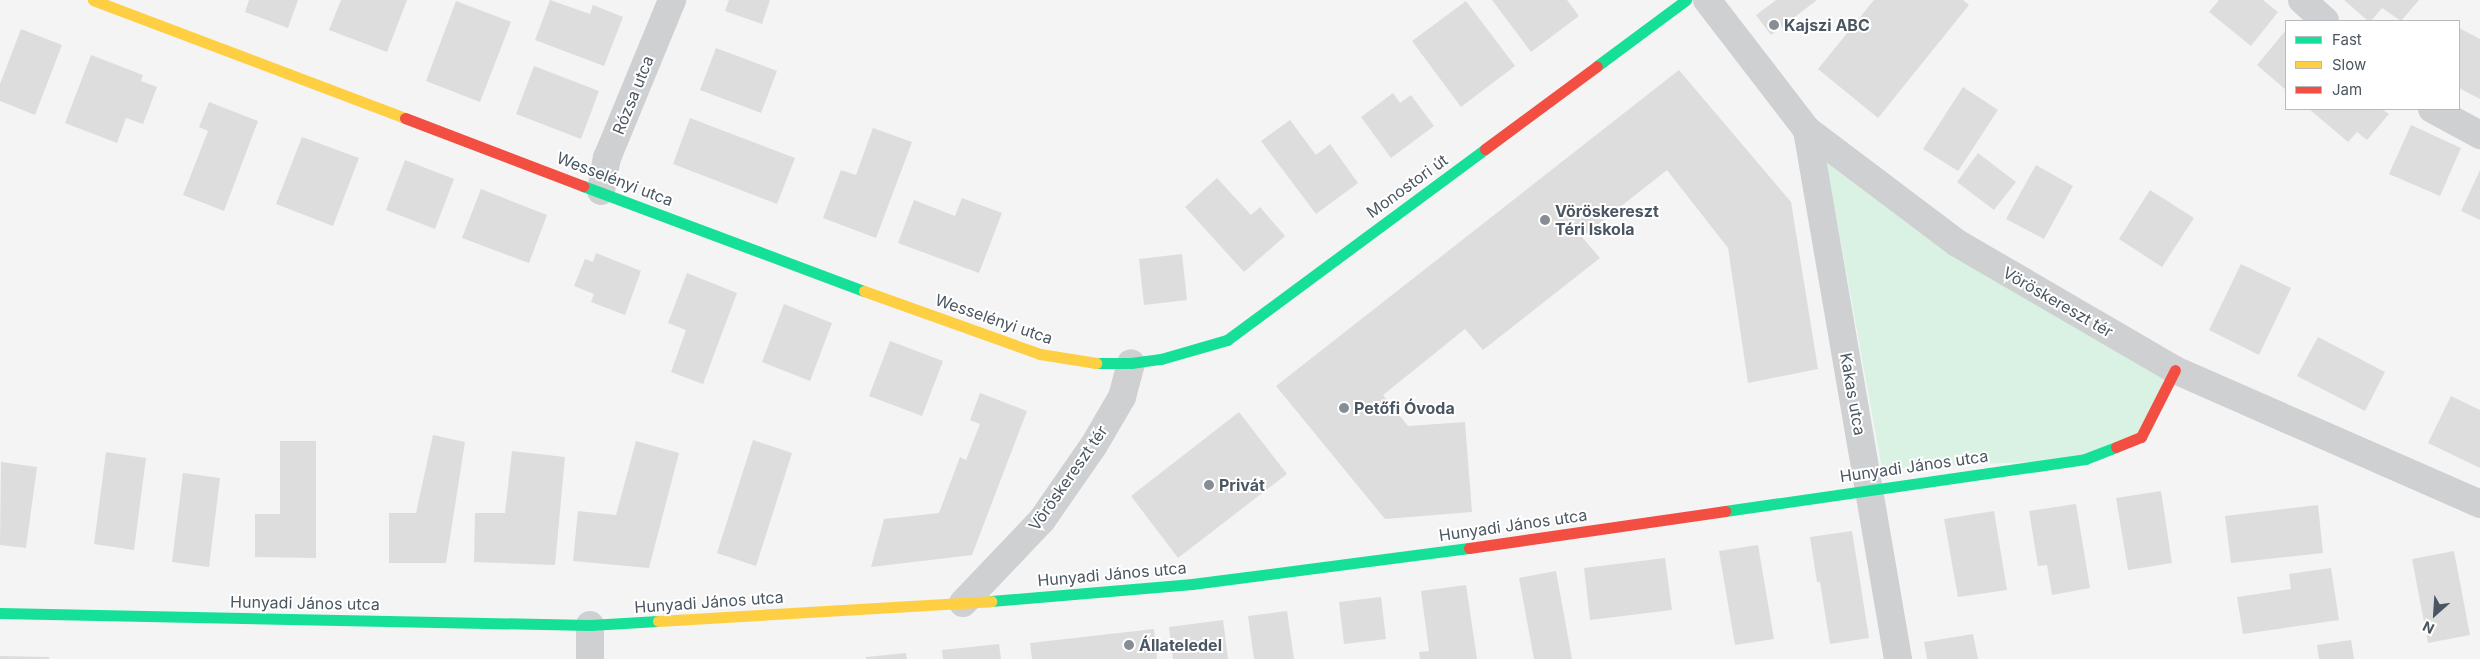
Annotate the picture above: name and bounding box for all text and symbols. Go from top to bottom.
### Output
place label: Kajszi ABC [1784,15,1870,35]
marker: Kajszi ABC [1768,19,1780,31]
legend [2285,20,2460,110]
text: Fast [2332,30,2362,49]
street label: Rózsa utca [609,53,657,137]
text: Slow [2332,55,2366,74]
text: Jam [2332,80,2362,99]
street label: Wesselényi utca [554,148,676,210]
street label: Monostori út [1363,150,1451,222]
place label: Vöröskereszt Téri Iskola [1555,201,1659,239]
marker: Vöröskereszt Téri Iskola [1539,214,1551,226]
street label: Vöröskereszt tér [2000,263,2116,341]
street label: Wesselényi utca [933,290,1055,348]
street label: Kakas utca [1836,351,1870,437]
place label: Petőfi Óvoda [1354,398,1455,418]
marker: Petőfi Óvoda [1338,402,1350,414]
street label: Vöröskereszt tér [1025,422,1111,534]
street label: Hunyadi János utca [1839,446,1989,486]
place label: Privát [1219,475,1265,495]
marker: Privát [1203,479,1215,491]
street label: Hunyadi János utca [1438,505,1588,545]
street label: Hunyadi János utca [1037,558,1187,590]
street label: Hunyadi János utca [634,587,784,617]
north arrow [2410,589,2460,639]
street label: Hunyadi János utca [230,592,380,614]
text: N [2420,618,2437,638]
place label: Állateledel [1139,635,1222,655]
marker: Állateledel [1123,639,1135,651]

